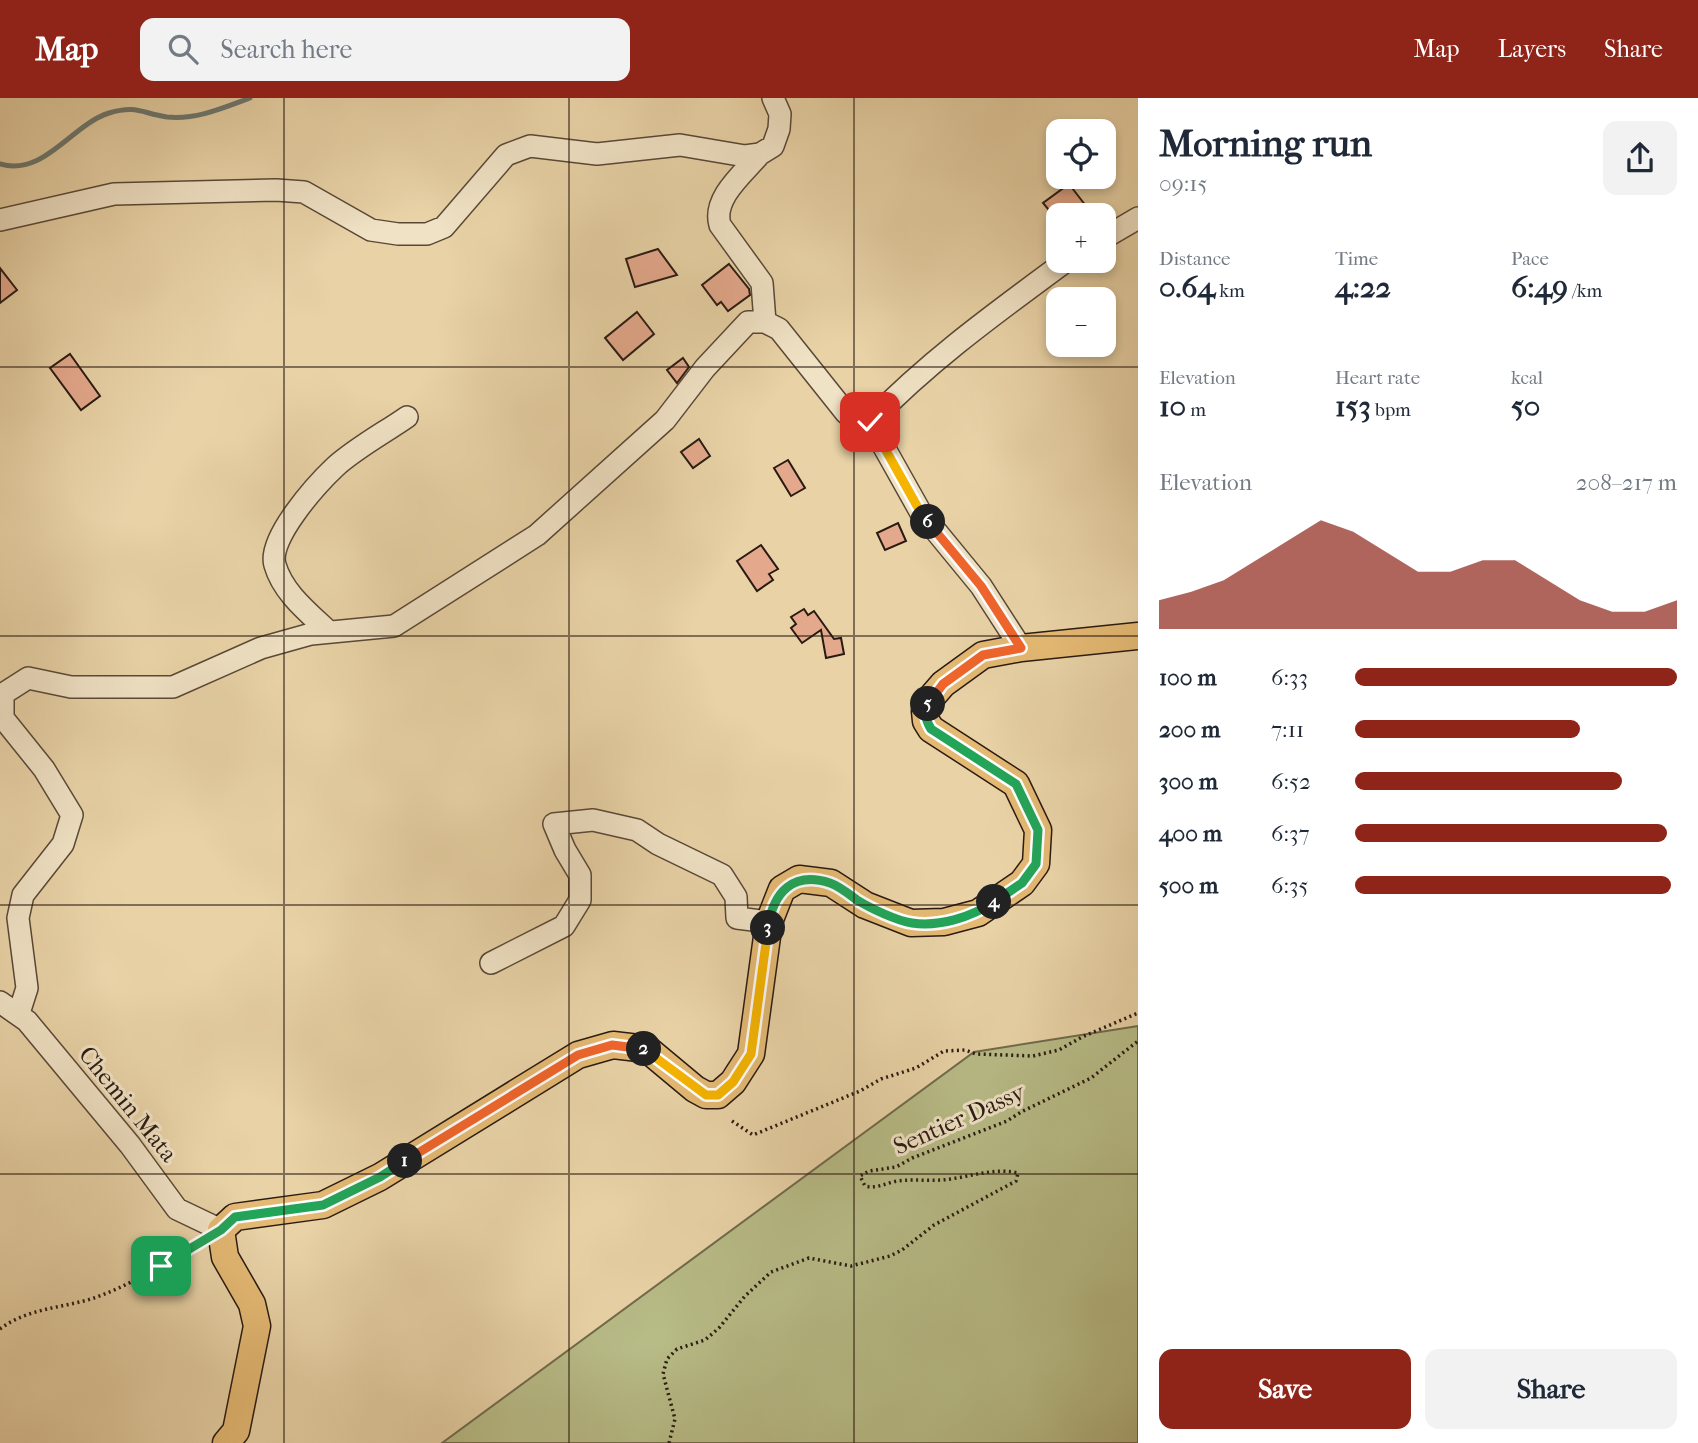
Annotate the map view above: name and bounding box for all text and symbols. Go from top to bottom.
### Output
search box [140,18,630,81]
text: Map [35,30,98,69]
icon: search [164,30,202,68]
text: Search here [220,34,352,65]
text: Map [1414,35,1460,63]
text: Layers [1498,35,1566,63]
text: Share [1604,35,1663,63]
map controls [1046,119,1116,357]
button: locate [1046,119,1116,189]
text: Morning run [1159,121,1372,166]
button: share [1603,121,1677,195]
text: 09:15 [1159,170,1207,197]
button: + [1046,203,1116,273]
text: Distance [1159,248,1230,270]
text: Time [1335,248,1378,270]
text: Pace [1511,248,1549,270]
text: 0.64 [1159,270,1215,305]
text: 4:22 [1335,270,1391,305]
text: 6:49 [1511,270,1568,305]
text: km [1215,280,1245,302]
text: /km [1568,280,1602,302]
button: − [1046,287,1116,357]
text: Elevation [1159,367,1236,389]
text: Heart rate [1335,367,1420,389]
text: kcal [1511,367,1543,389]
text: 10 [1159,389,1186,424]
text: 153 [1335,389,1371,424]
text: 50 [1511,389,1540,424]
pin [840,392,900,452]
text: m [1186,399,1206,421]
text: bpm [1371,399,1411,421]
icon: check [851,403,889,441]
text: Elevation [1159,469,1252,496]
text: 208–217 m [1576,469,1677,496]
pin: 6 [911,504,946,540]
text: 6 [922,510,933,532]
text: 100 m [1159,664,1217,691]
text: 6:33 [1271,664,1308,691]
pin: 5 [911,686,946,722]
text: 5 [923,692,932,714]
text: 200 m [1159,716,1220,743]
text: 7:11 [1271,716,1304,743]
text: 300 m [1159,768,1218,795]
text: 6:52 [1271,768,1311,795]
text: 400 m [1159,820,1222,847]
text: 6:37 [1271,820,1310,847]
text: 500 m [1159,872,1218,899]
text: 6:35 [1271,872,1308,899]
pin: 4 [976,884,1012,920]
text: 4 [988,890,999,912]
pin: 3 [750,910,786,946]
text: 3 [764,916,771,938]
pin: 2 [626,1032,662,1066]
text: 2 [639,1037,648,1059]
street label: Chemin Mata [73,1041,184,1168]
street label: Sentier Dassy [889,1077,1030,1160]
pin: 1 [388,1144,422,1178]
text: 1 [401,1149,408,1171]
pin [131,1236,191,1296]
icon: arrive [142,1247,180,1285]
button: Save [1159,1349,1411,1429]
button: Share [1425,1349,1677,1429]

